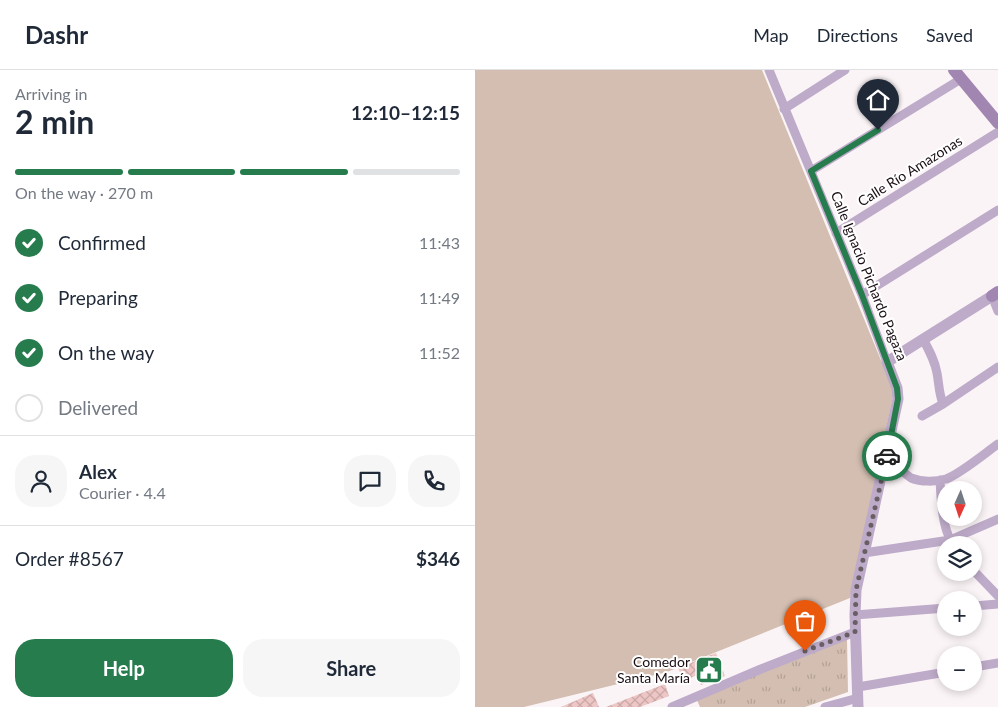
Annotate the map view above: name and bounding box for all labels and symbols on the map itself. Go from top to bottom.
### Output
pin [857,79,899,130]
street label: Calle Río Amazonas [854,132,965,210]
street label: Calle Ignacio Pichardo Pagaza [828,189,911,363]
courier [862,431,912,481]
north arrow [937,481,983,526]
pin [784,600,826,651]
place label: Comedor Santa María [617,653,690,686]
public building icon: Comedor Santa María [694,655,724,685]

